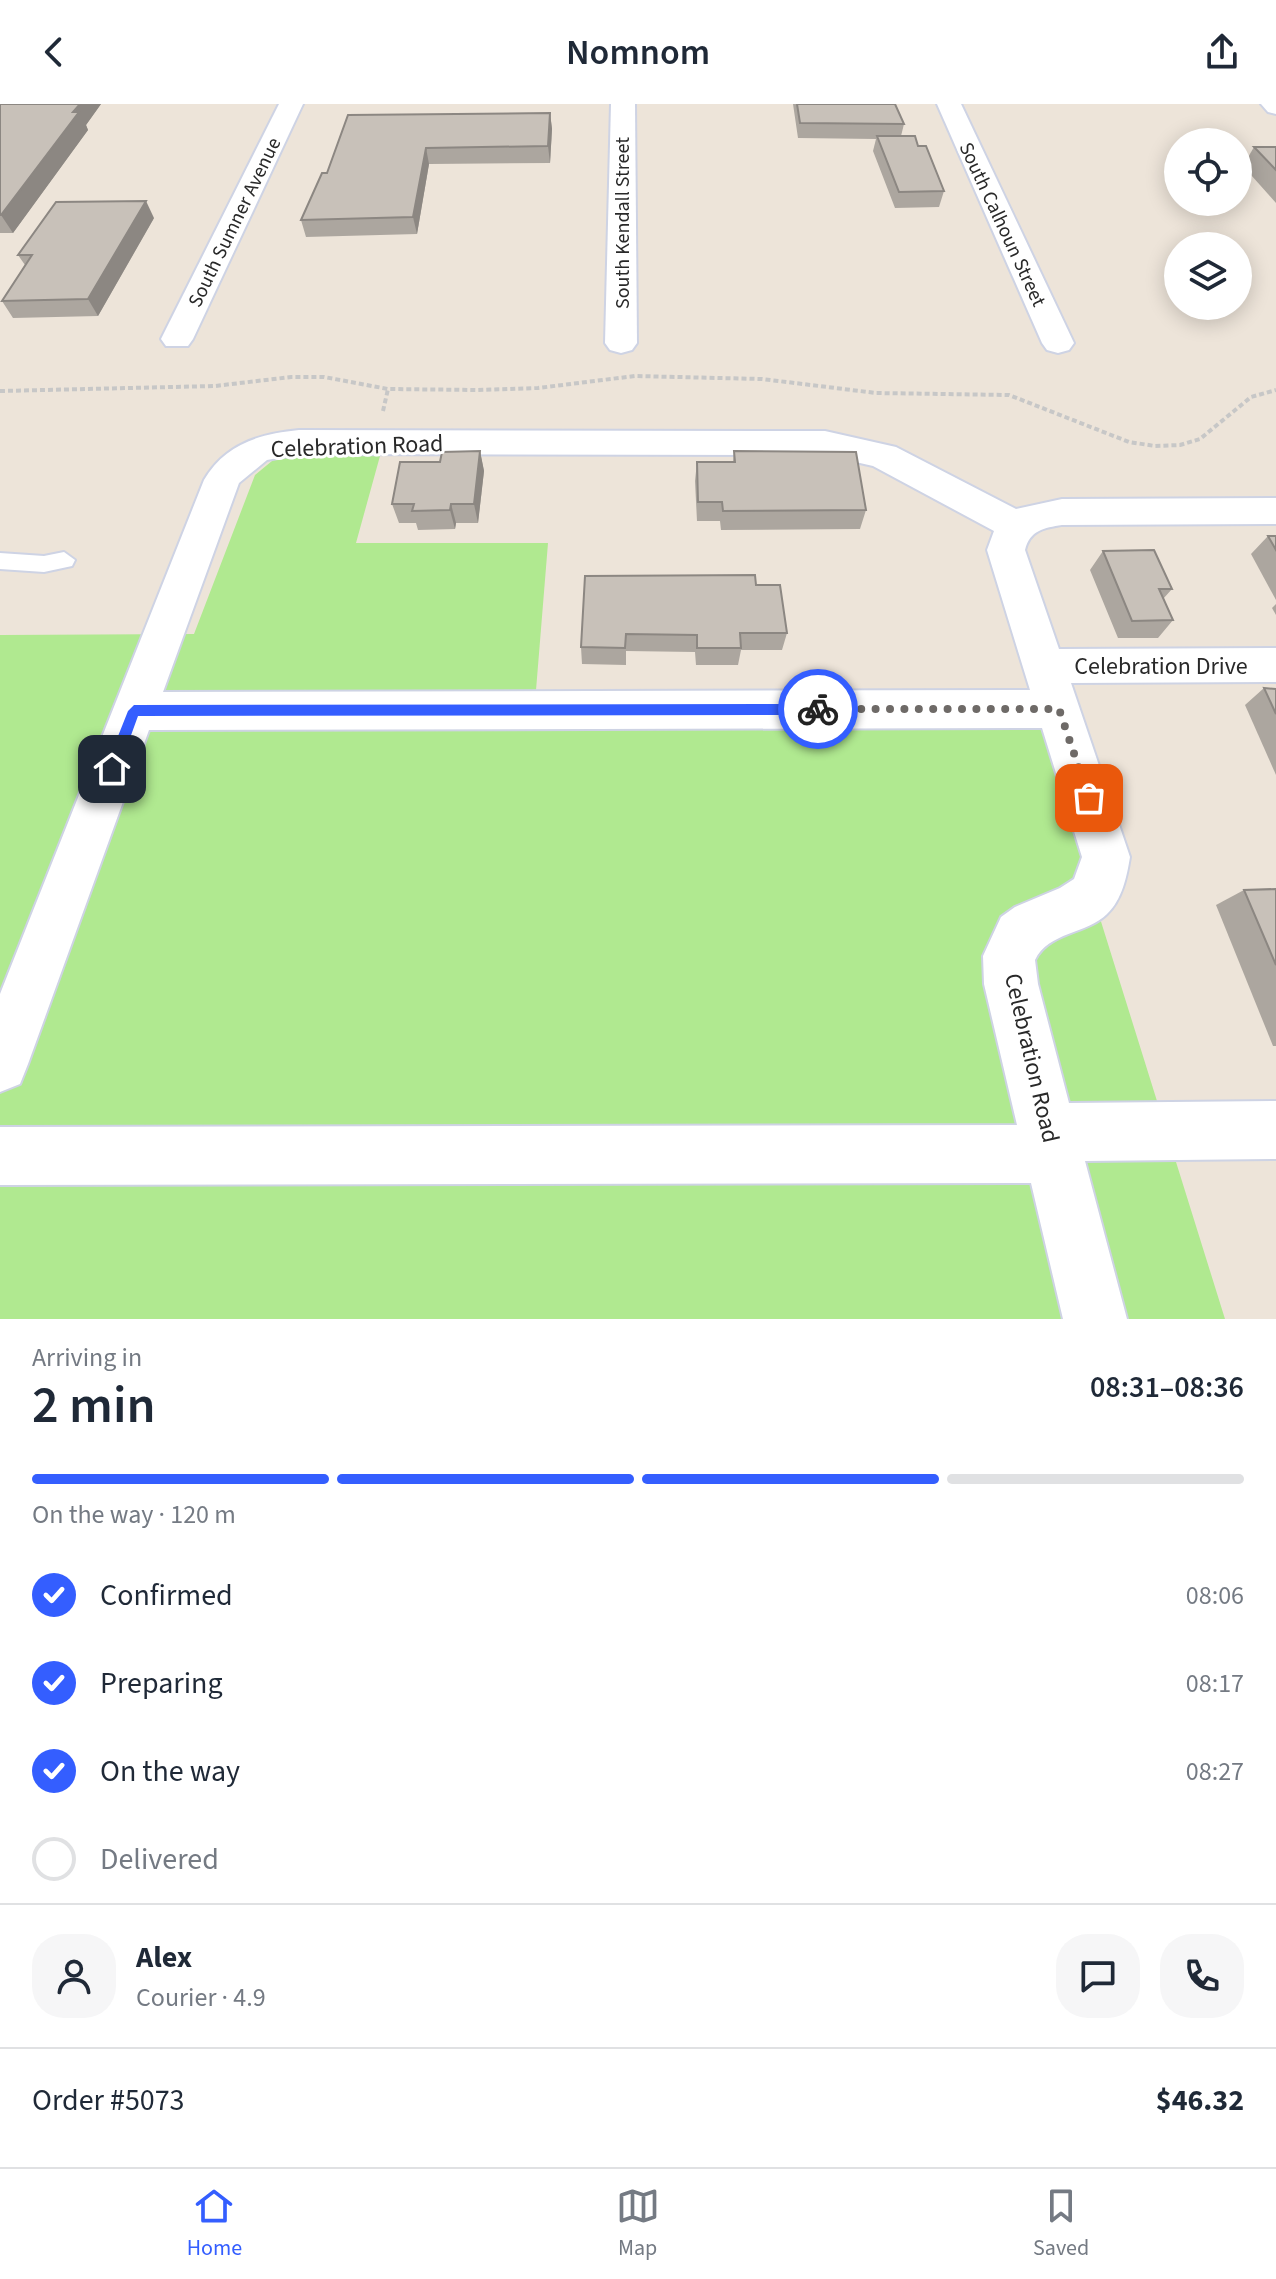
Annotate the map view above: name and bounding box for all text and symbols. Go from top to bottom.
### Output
text: Nomnom [566,27,710,78]
icon: back [32,30,76,74]
icon: share [1200,30,1244,74]
map controls [1164,128,1252,320]
button: locate [1164,128,1252,216]
street label: South Sumner Avenue [182,133,288,312]
street label: South Kendall Street [609,137,637,309]
street label: South Calhoun Street [952,138,1053,311]
button: layers [1164,232,1252,320]
street label: Celebration Road [270,426,444,467]
street label: Celebration Drive [1074,649,1248,684]
courier [778,669,858,749]
icon: bike [796,687,840,731]
pin [78,735,146,803]
icon: home [90,747,134,791]
pin [1055,764,1123,832]
icon: bag [1067,776,1111,820]
street label: Celebration Road [995,970,1068,1146]
text: Arriving in [32,1339,142,1376]
text: 08:31–08:36 [1090,1366,1244,1409]
text: 2 min [32,1369,156,1443]
text: On the way · 120 m [32,1496,236,1533]
icon: check [32,1573,76,1617]
text: Confirmed [100,1574,233,1617]
text: 08:06 [1186,1577,1244,1614]
icon: check [32,1661,76,1705]
text: Preparing [100,1662,223,1705]
text: 08:17 [1186,1665,1244,1702]
icon: check [32,1749,76,1793]
text: On the way [100,1750,240,1793]
text: 08:27 [1186,1753,1244,1790]
text: Delivered [100,1838,219,1881]
button: person [32,1934,116,2018]
button: chat [1056,1934,1140,2018]
button: phone [1160,1934,1244,2018]
text: Alex [136,1936,192,1979]
text: Courier · 4.9 [136,1979,266,2016]
text: Order #5073 [32,2079,185,2122]
text: $46.32 [1156,2079,1244,2122]
tab: Home [187,2184,242,2264]
tab: Map [616,2184,660,2264]
tab: Saved [1033,2184,1089,2264]

